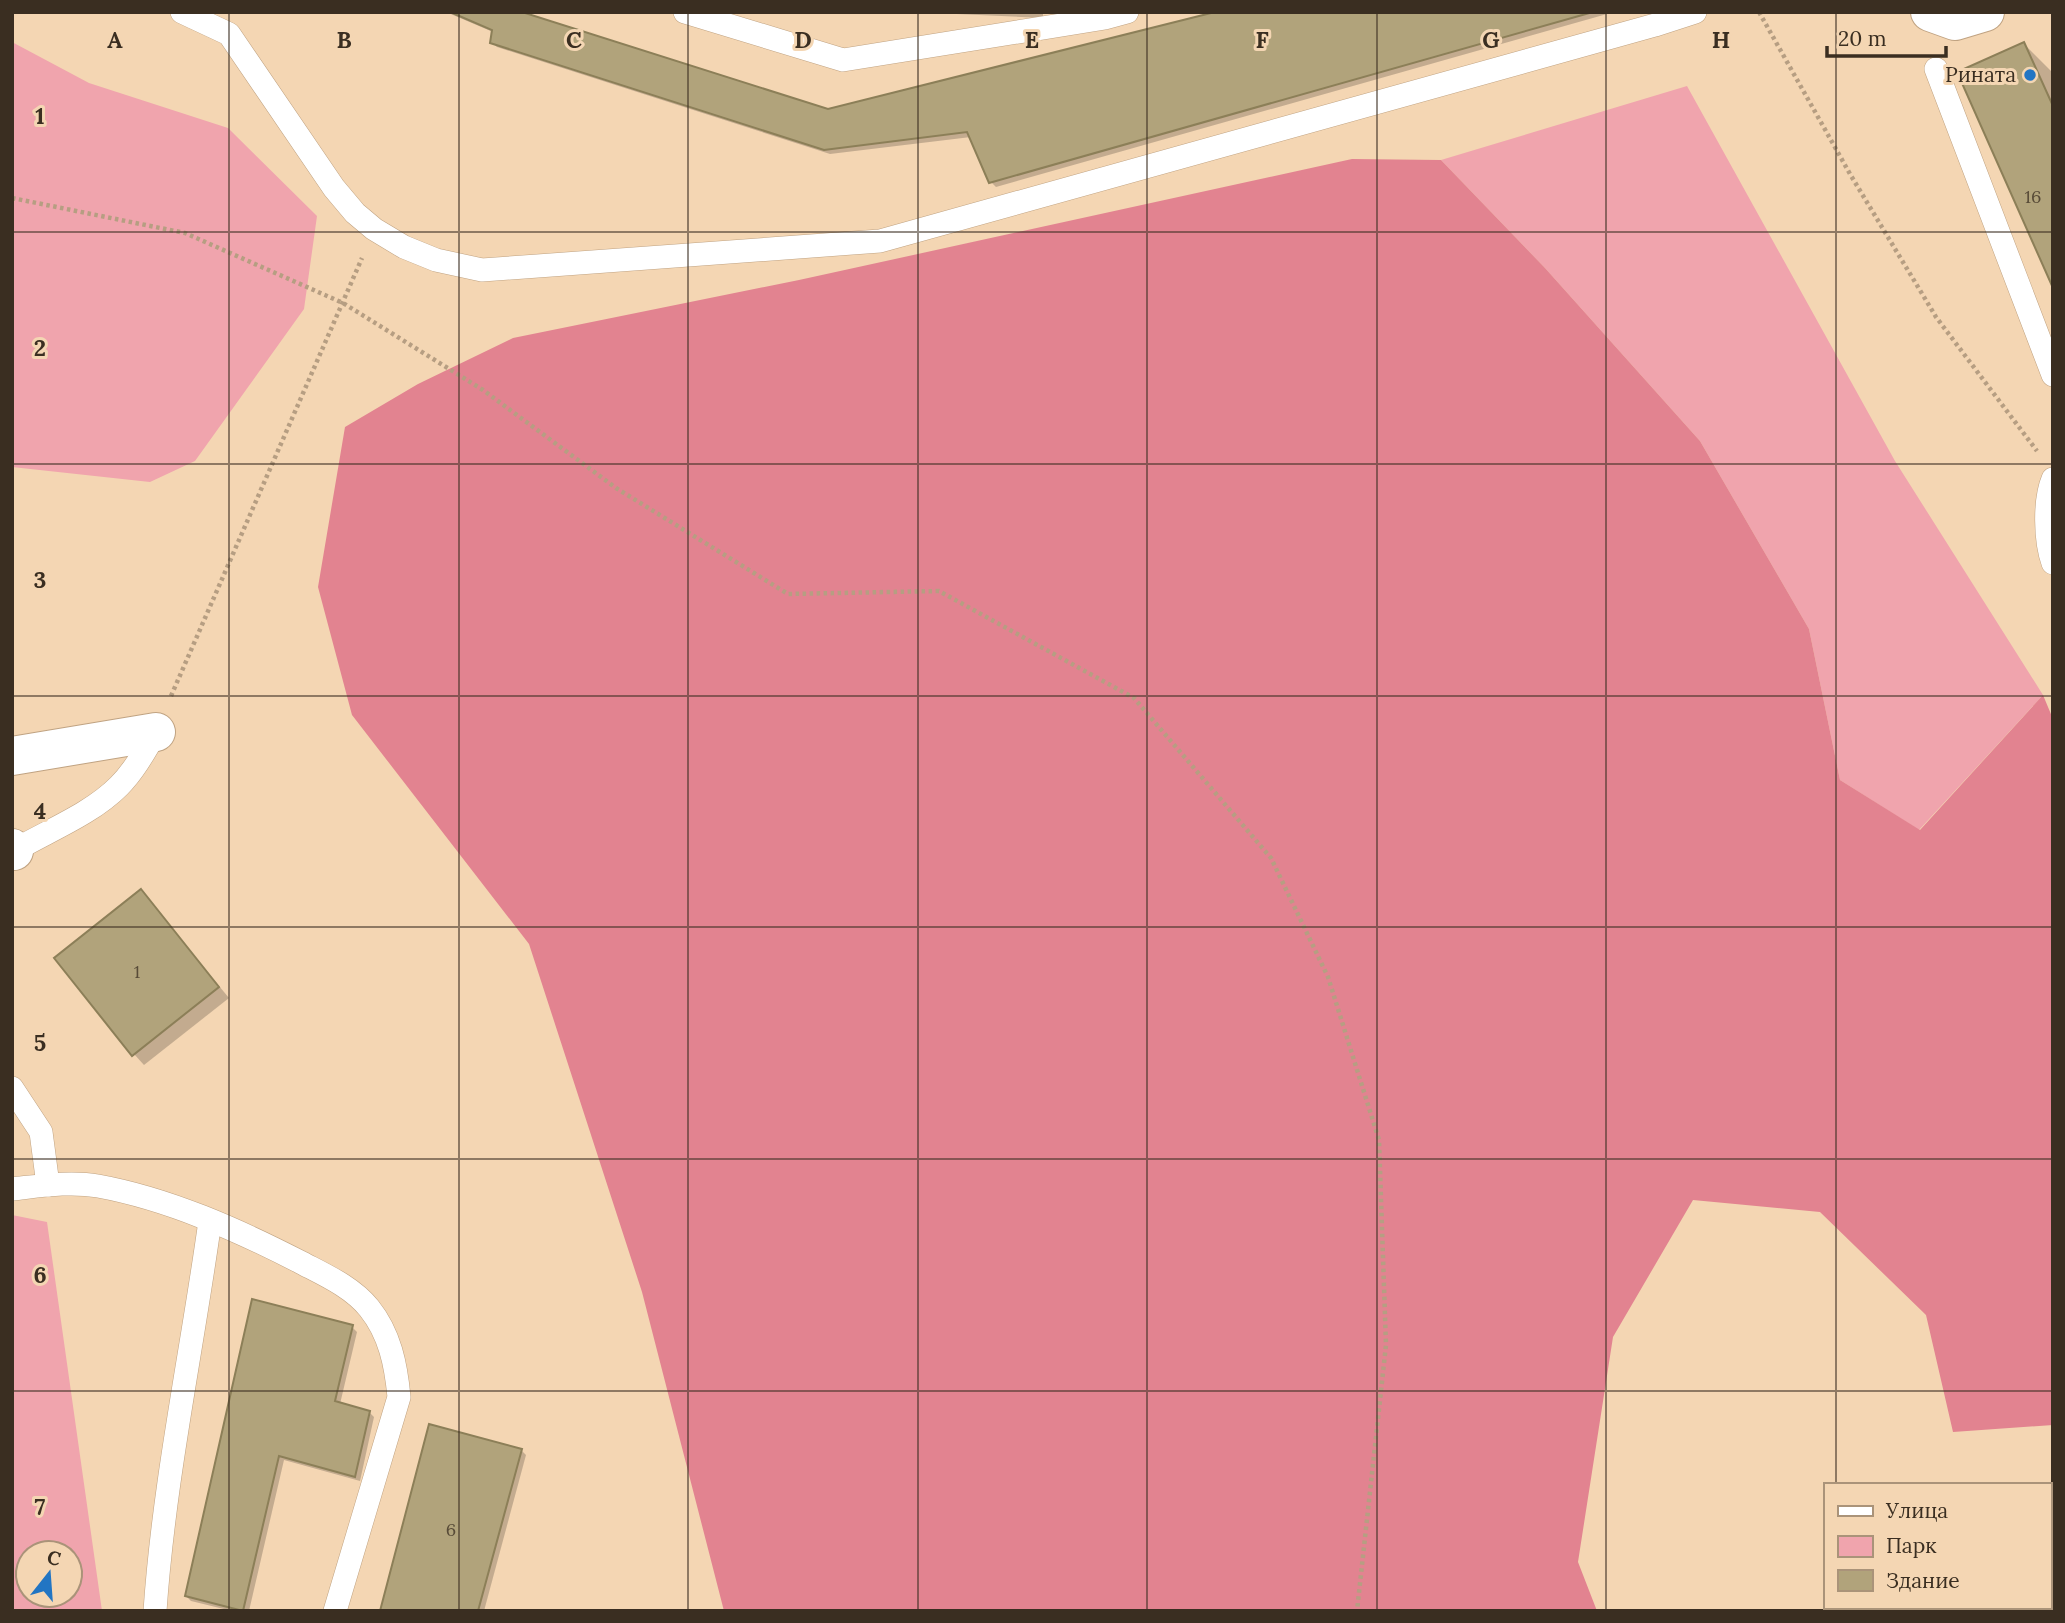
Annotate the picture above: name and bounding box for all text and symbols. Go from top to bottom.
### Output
scale bar [1827,14,1946,58]
text: A [107,25,123,54]
text: B [336,25,352,54]
text: C [566,25,582,54]
text: D [794,25,812,54]
text: E [1025,25,1039,54]
text: F [1255,25,1269,54]
text: G [1482,25,1500,54]
text: H [1712,25,1730,54]
text: 20 m [1838,25,1887,52]
place label: Рината [1945,61,2016,88]
marker: Рината [2022,67,2038,83]
text: 1 [35,101,45,130]
house number: 16 [2025,185,2041,208]
text: 2 [34,333,46,362]
text: 3 [34,565,46,594]
text: 4 [34,796,46,825]
house number: 1 [134,960,140,983]
text: 5 [34,1028,46,1057]
text: 6 [33,1260,47,1289]
legend [1824,1483,2051,1609]
text: 7 [35,1492,46,1521]
text: Улица [1885,1497,1948,1524]
house number: 6 [446,1518,456,1541]
text: Парк [1886,1532,1937,1559]
north arrow [14,1539,84,1609]
text: С [44,1544,64,1571]
text: Здание [1886,1567,1960,1594]

